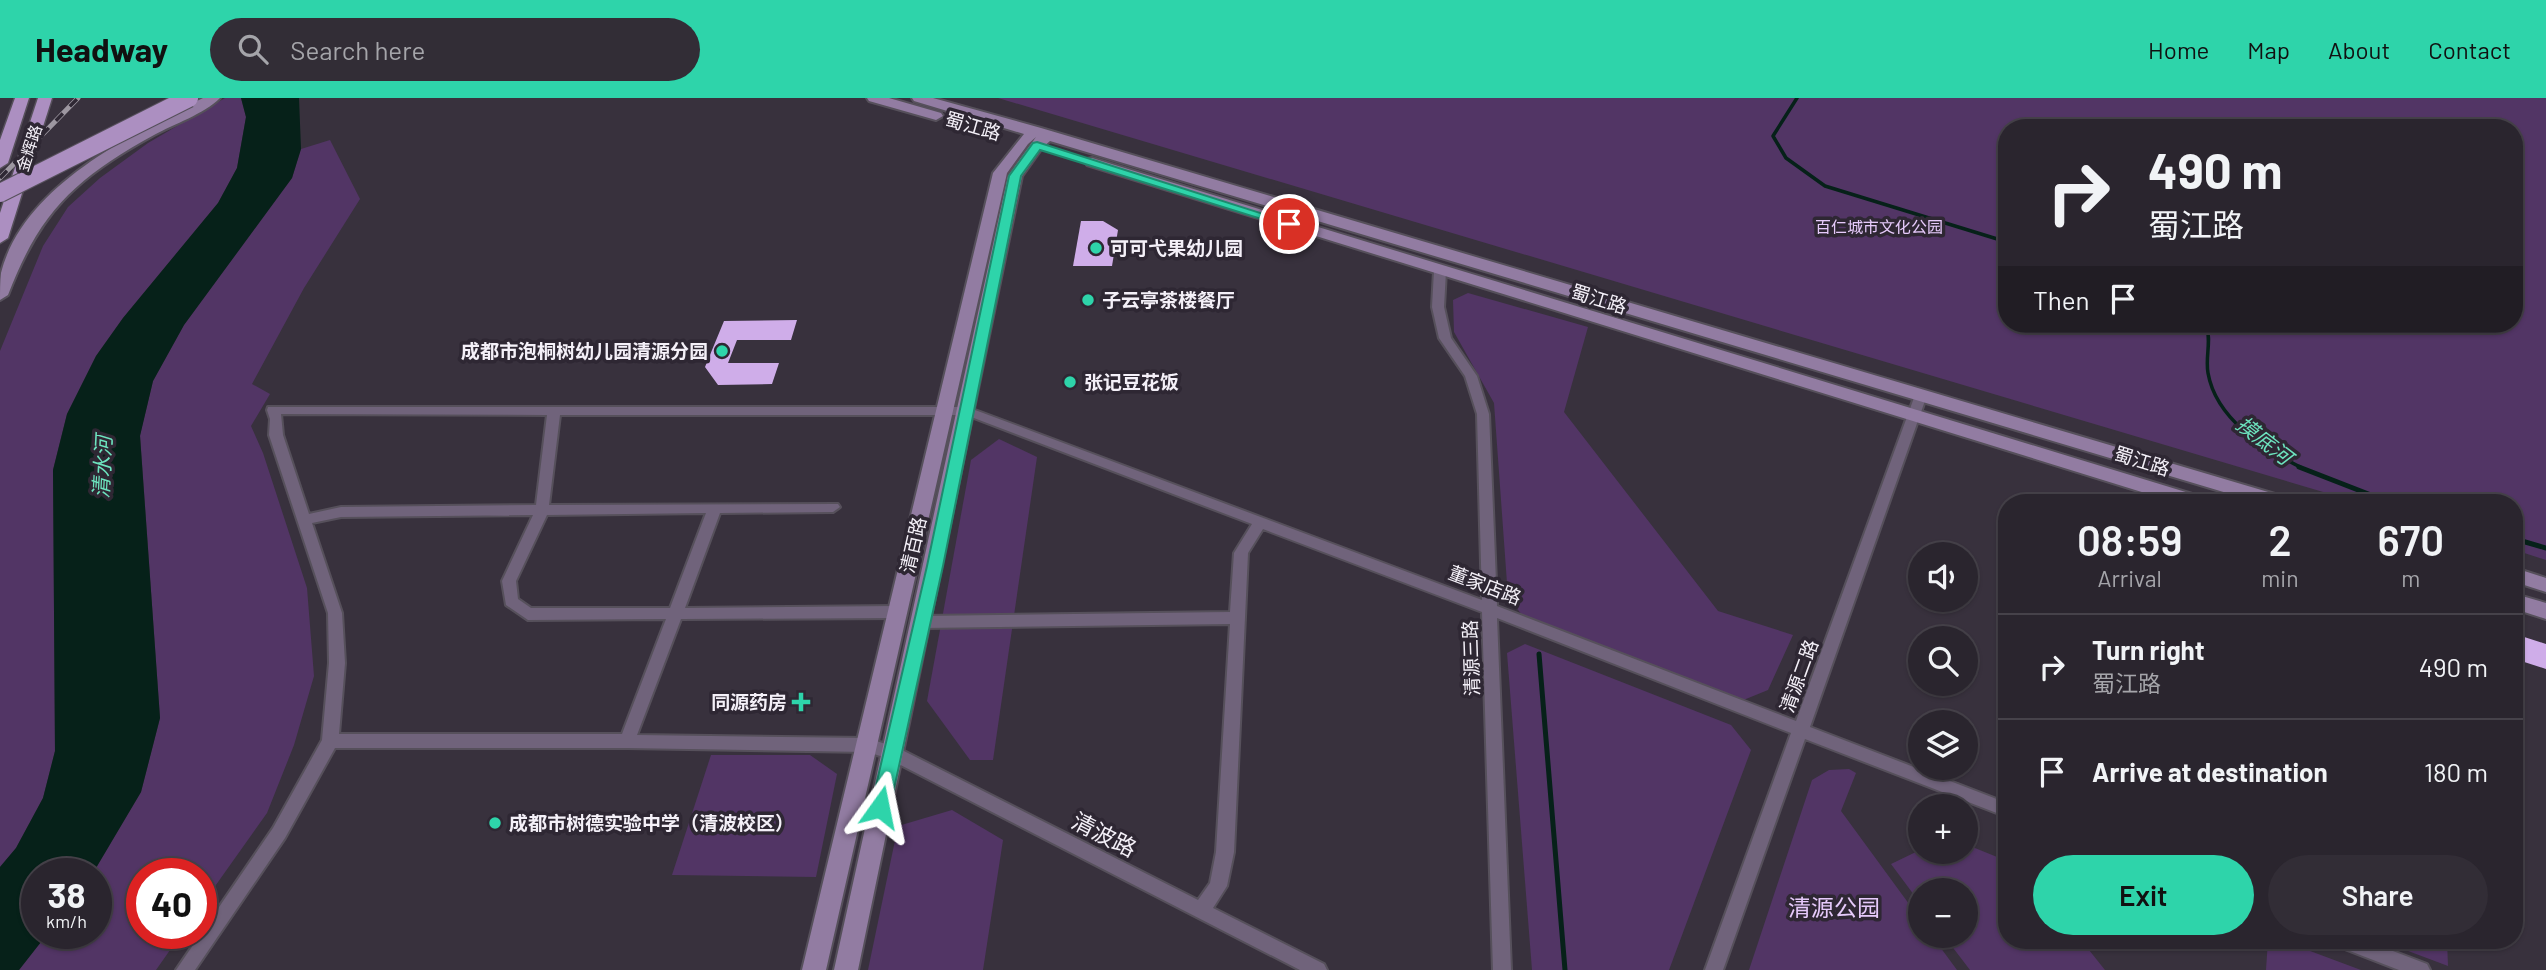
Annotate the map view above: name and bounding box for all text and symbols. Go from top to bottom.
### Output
search box [210,18,700,81]
text: Headway [35,29,168,69]
icon: search [234,30,272,68]
text: Search here [290,34,425,65]
text: Home [2148,35,2209,64]
text: Map [2247,35,2290,64]
text: About [2328,35,2390,64]
text: Contact [2428,35,2511,64]
street label: 蜀江路 [943,107,1004,144]
street label: 金辉路 [12,122,45,174]
text: 490 m [2148,140,2282,199]
icon: right [2033,147,2124,238]
pin [1259,194,1319,254]
icon: arrive [1270,205,1308,243]
text: 蜀江路 [2148,205,2244,243]
park label: 百仁城市文化公园 [1815,217,1943,236]
place label: 可可弋果幼儿园 [1110,236,1243,259]
marker: 可可弋果幼儿园 [1088,240,1104,256]
street label: 蜀江路 [1569,279,1630,318]
icon: arrive [2104,280,2142,318]
text: Then [2033,284,2090,315]
place label: 子云亭茶楼餐厅 [1102,288,1235,311]
marker: 子云亭茶楼餐厅 [1080,292,1096,308]
place label: 成都市泡桐树幼儿园清源分园 [461,339,708,362]
marker: 成都市泡桐树幼儿园清源分园 [714,343,730,359]
place label: 张记豆花饭 [1084,370,1179,393]
marker: 张记豆花饭 [1062,374,1078,390]
water label: 摸底河 [2232,411,2301,472]
water label: 清水河 [87,431,116,499]
street label: 蜀江路 [2112,441,2173,480]
text: 08:59 [2077,514,2182,564]
text: 2 [2268,514,2292,564]
text: 670 [2378,514,2444,564]
street label: 清百路 [895,515,930,575]
map controls [1908,542,1978,948]
button: sound [1908,542,1978,612]
street label: 董家店路 [1446,560,1525,609]
text: Arrival [2098,564,2162,592]
text: min [2261,564,2299,592]
text: m [2401,564,2420,592]
street label: 清源三路 [1458,620,1483,696]
button: search [1908,626,1978,696]
text: Turn right [2092,634,2205,665]
street label: 清源二路 [1775,636,1822,715]
icon: right [2033,648,2071,686]
text: 490 m [2419,651,2488,682]
text: 蜀江路 [2092,669,2161,697]
place label: 同源药房 [711,690,787,713]
marker: 同源药房 [793,694,809,710]
button: layers [1908,710,1978,780]
icon: arrive [2033,753,2071,791]
text: Arrive at destination [2092,756,2328,787]
text: 180 m [2424,756,2488,787]
position arrow [843,770,917,844]
button: + [1908,794,1978,864]
street label: 清波路 [1067,806,1142,862]
place label: 成都市树德实验中学（清波校区） [509,811,794,834]
marker: 成都市树德实验中学（清波校区） [487,815,503,831]
button: Exit [2033,855,2254,935]
button: Share [2268,855,2488,935]
speed limit sign: 40 [126,858,217,949]
text: 38 [48,873,85,915]
button: − [1908,878,1978,948]
park label: 清源公园 [1788,893,1880,921]
text: km/h [46,910,87,932]

